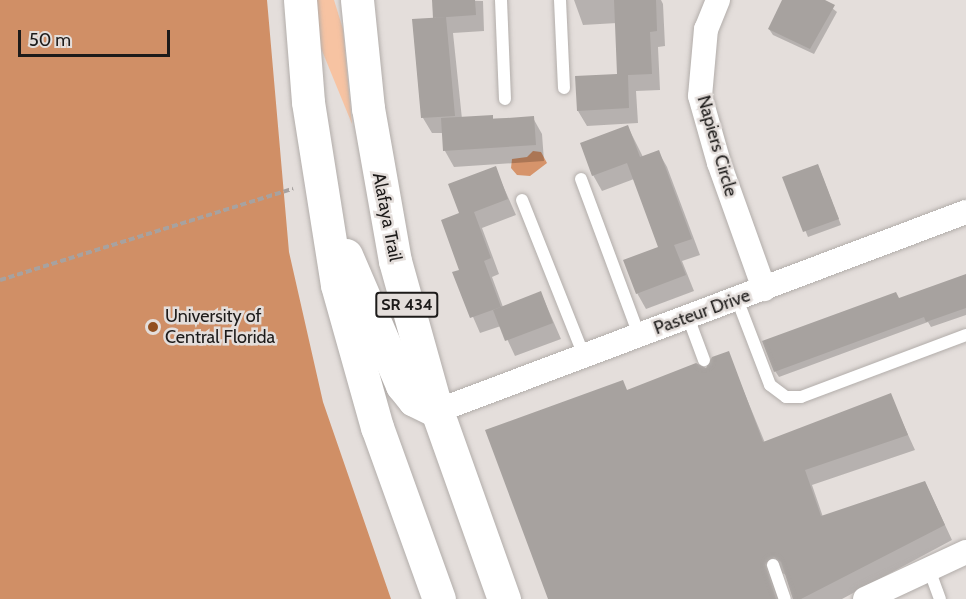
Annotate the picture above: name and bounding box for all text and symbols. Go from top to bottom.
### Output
scale bar [21,18,172,56]
text: 50 m [29,29,71,51]
street label: Napiers Circle [692,93,742,199]
street label: Alafaya Trail [368,171,406,263]
street label: Pasteur Drive [651,285,753,339]
road number: SR 434 [374,292,440,318]
place label: University of Central Florida [165,306,275,348]
marker: University of Central Florida [146,320,160,334]

